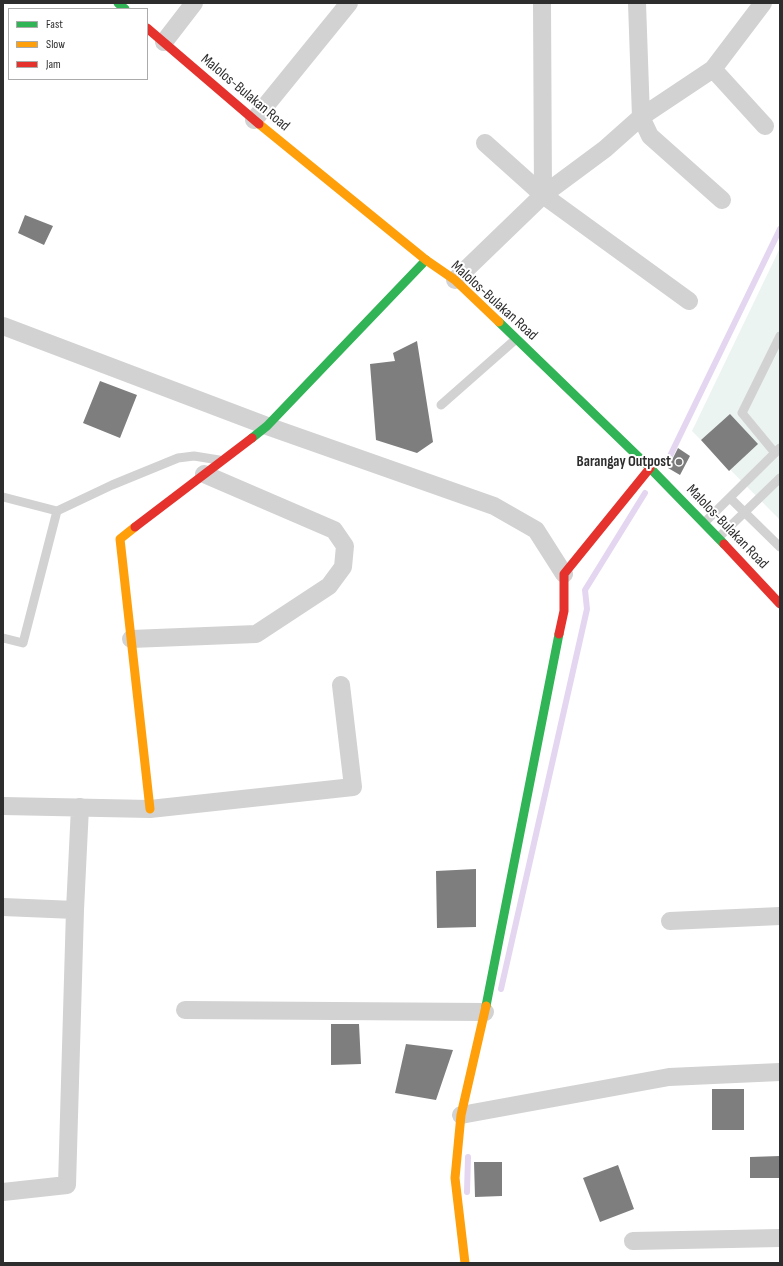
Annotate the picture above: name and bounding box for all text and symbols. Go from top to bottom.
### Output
legend [8,8,148,80]
text: Fast [46,17,63,32]
text: Slow [46,37,65,52]
street label: Malolos-Bulakan Road [197,51,293,135]
text: Jam [46,57,61,72]
street label: Malolos-Bulakan Road [447,257,541,345]
place label: Barangay Outpost [577,453,671,471]
marker: Barangay Outpost [674,457,684,467]
street label: Malolos-Bulakan Road [682,481,772,573]

